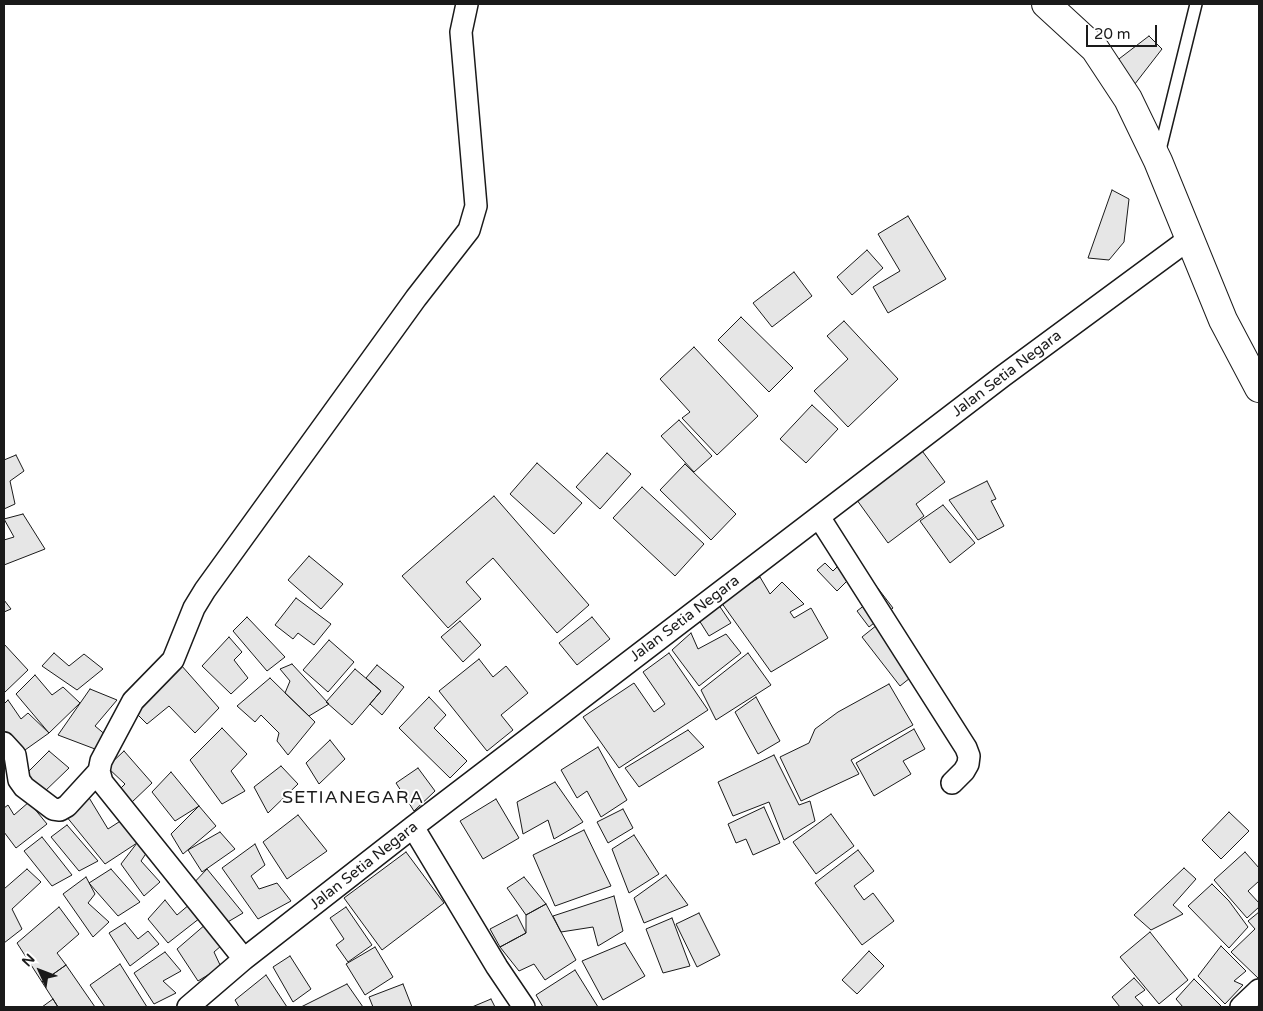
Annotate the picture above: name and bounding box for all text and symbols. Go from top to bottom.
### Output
scale bar [1088,15,1159,47]
text: 20 m [1094,25,1131,43]
street label: Jalan Setia Negara [949,327,1065,421]
street label: Jalan Setia Negara [627,572,743,666]
district label: SETIANEGARA [281,787,425,809]
street label: Jalan Setia Negara [306,818,422,914]
north arrow [15,946,65,996]
text: N [19,951,39,970]

